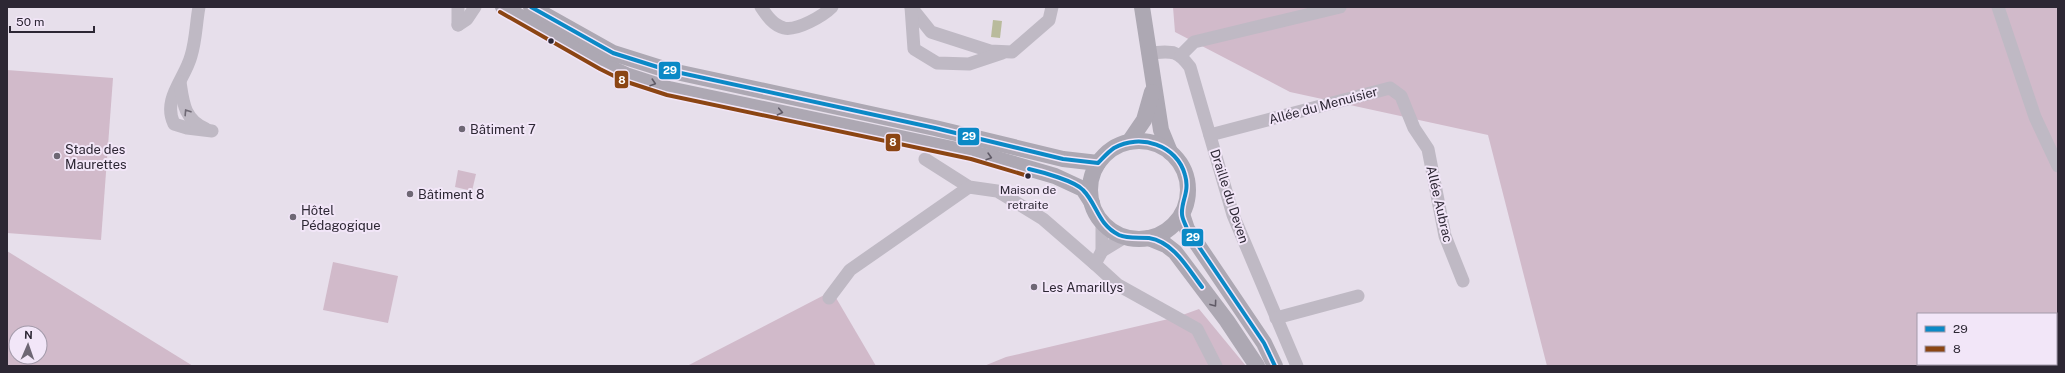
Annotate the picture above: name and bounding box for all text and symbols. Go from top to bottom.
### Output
scale bar [10,8,94,34]
text: 50 m [16,15,44,29]
unlabelled marker [546,36,556,46]
line badge: 29 [658,61,681,80]
text: 29 [663,64,677,76]
line badge: 8 [614,70,629,89]
text: 8 [618,74,626,86]
one-way arrow [649,79,656,87]
street label: Allée du Menuisier [1267,84,1379,127]
one-way arrow [777,107,783,116]
one-way arrow [185,110,192,117]
place label: Bâtiment 7 [470,122,536,137]
marker: Bâtiment 7 [457,124,467,134]
line badge: 29 [957,127,980,146]
text: 29 [962,130,976,142]
line badge: 8 [885,133,901,152]
text: 8 [889,136,897,148]
place label: Stade des Maurettes [65,142,127,172]
street label: Draille du Deven [1207,147,1252,245]
marker: Stade des Maurettes [52,151,62,161]
one-way arrow [985,152,992,161]
street label: Allée Aubrac [1423,164,1456,244]
marker: Maison de retraite [1023,171,1033,181]
place label: Maison de retraite [1000,183,1057,212]
place label: Bâtiment 8 [418,187,484,202]
marker: Bâtiment 8 [405,189,415,199]
place label: Hôtel Pédagogique [301,203,381,233]
marker: Hôtel Pédagogique [288,212,298,222]
line badge: 29 [1181,228,1204,247]
text: 29 [1186,231,1200,243]
place label: Les Amarillys [1042,280,1123,295]
marker: Les Amarillys [1029,282,1039,292]
one-way arrow [1209,300,1216,307]
legend [1917,313,2057,365]
text: 29 [1953,322,1968,336]
north arrow [8,325,48,365]
text: N [24,329,33,341]
text: 8 [1953,342,1961,356]

